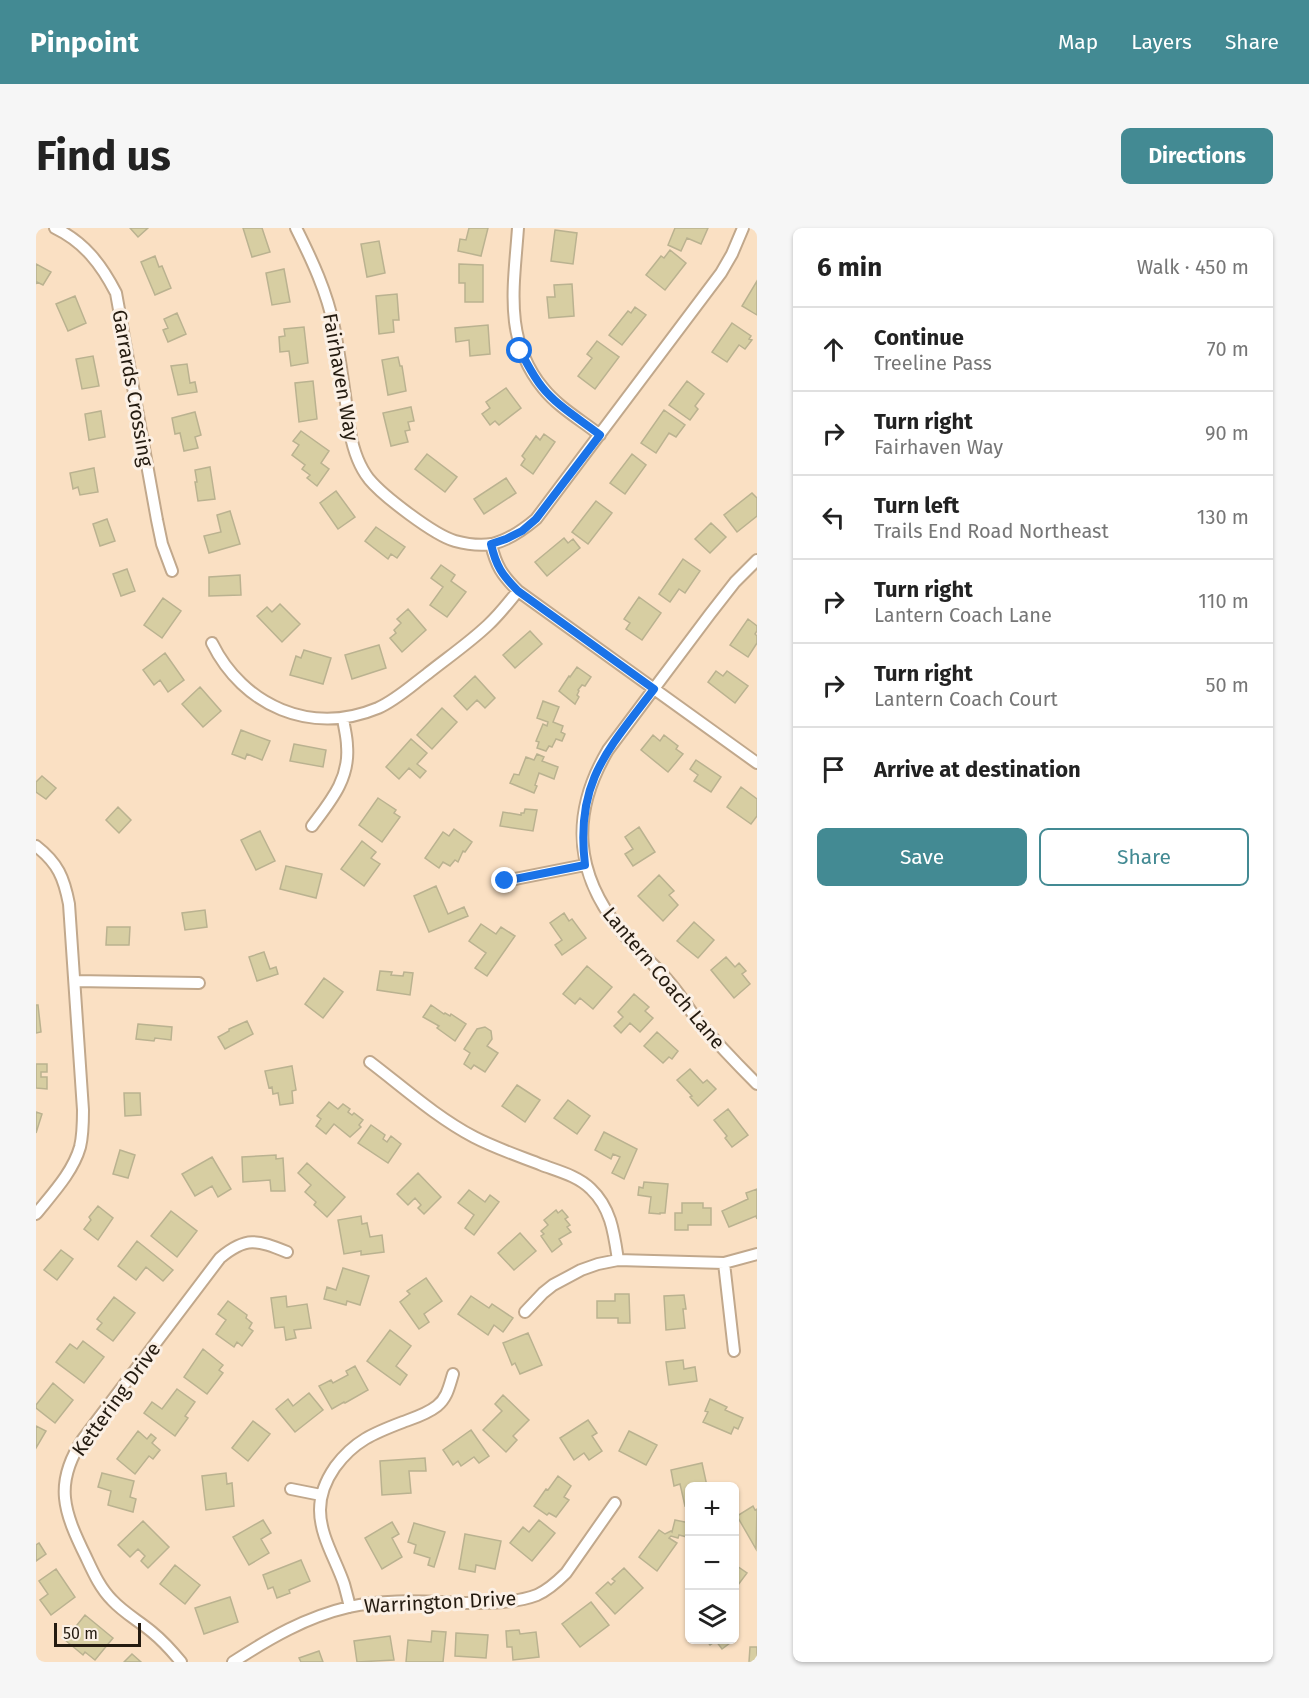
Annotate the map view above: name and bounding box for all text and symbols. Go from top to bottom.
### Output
text: Pinpoint [30,26,139,59]
text: Map [1058,29,1098,55]
text: Layers [1131,29,1192,55]
text: Share [1225,29,1279,55]
button: Directions [1121,128,1273,184]
text: Find us [36,131,171,181]
text: 6 min [817,252,882,283]
text: Walk · 450 m [1137,255,1249,279]
street label: Garrards Crossing [107,308,159,469]
street label: Fairhaven Way [318,311,364,443]
text: Continue [874,324,964,351]
icon: ahead [817,333,850,366]
route start [506,337,532,363]
text: 70 m [1207,337,1249,361]
text: Treeline Pass [874,351,992,375]
text: Turn right [874,408,973,435]
icon: right [817,417,850,450]
text: 90 m [1205,421,1249,445]
text: Fairhaven Way [874,435,1003,459]
text: Turn left [874,492,959,519]
icon: left [817,501,850,534]
text: 130 m [1197,505,1249,529]
text: Trails End Road Northeast [874,519,1109,543]
text: Turn right [874,576,973,603]
icon: right [817,585,850,618]
text: 110 m [1198,589,1249,613]
text: Lantern Coach Lane [874,603,1052,627]
text: Turn right [874,660,973,687]
icon: right [817,669,850,702]
text: 50 m [1205,673,1249,697]
text: Lantern Coach Court [874,687,1058,711]
icon: arrive [817,753,850,786]
text: Arrive at destination [874,756,1081,783]
button: Save [817,828,1027,886]
button: Share [1039,828,1249,886]
route end [491,867,517,893]
street label: Lantern Coach Lane [598,902,730,1054]
street label: Kettering Drive [67,1337,165,1461]
map controls [685,1482,739,1644]
button: + [685,1482,739,1536]
button: − [685,1536,739,1590]
street label: Warrington Drive [363,1586,517,1618]
button: layers [685,1590,739,1644]
scale bar [54,1620,141,1648]
text: 50 m [63,1624,98,1643]

